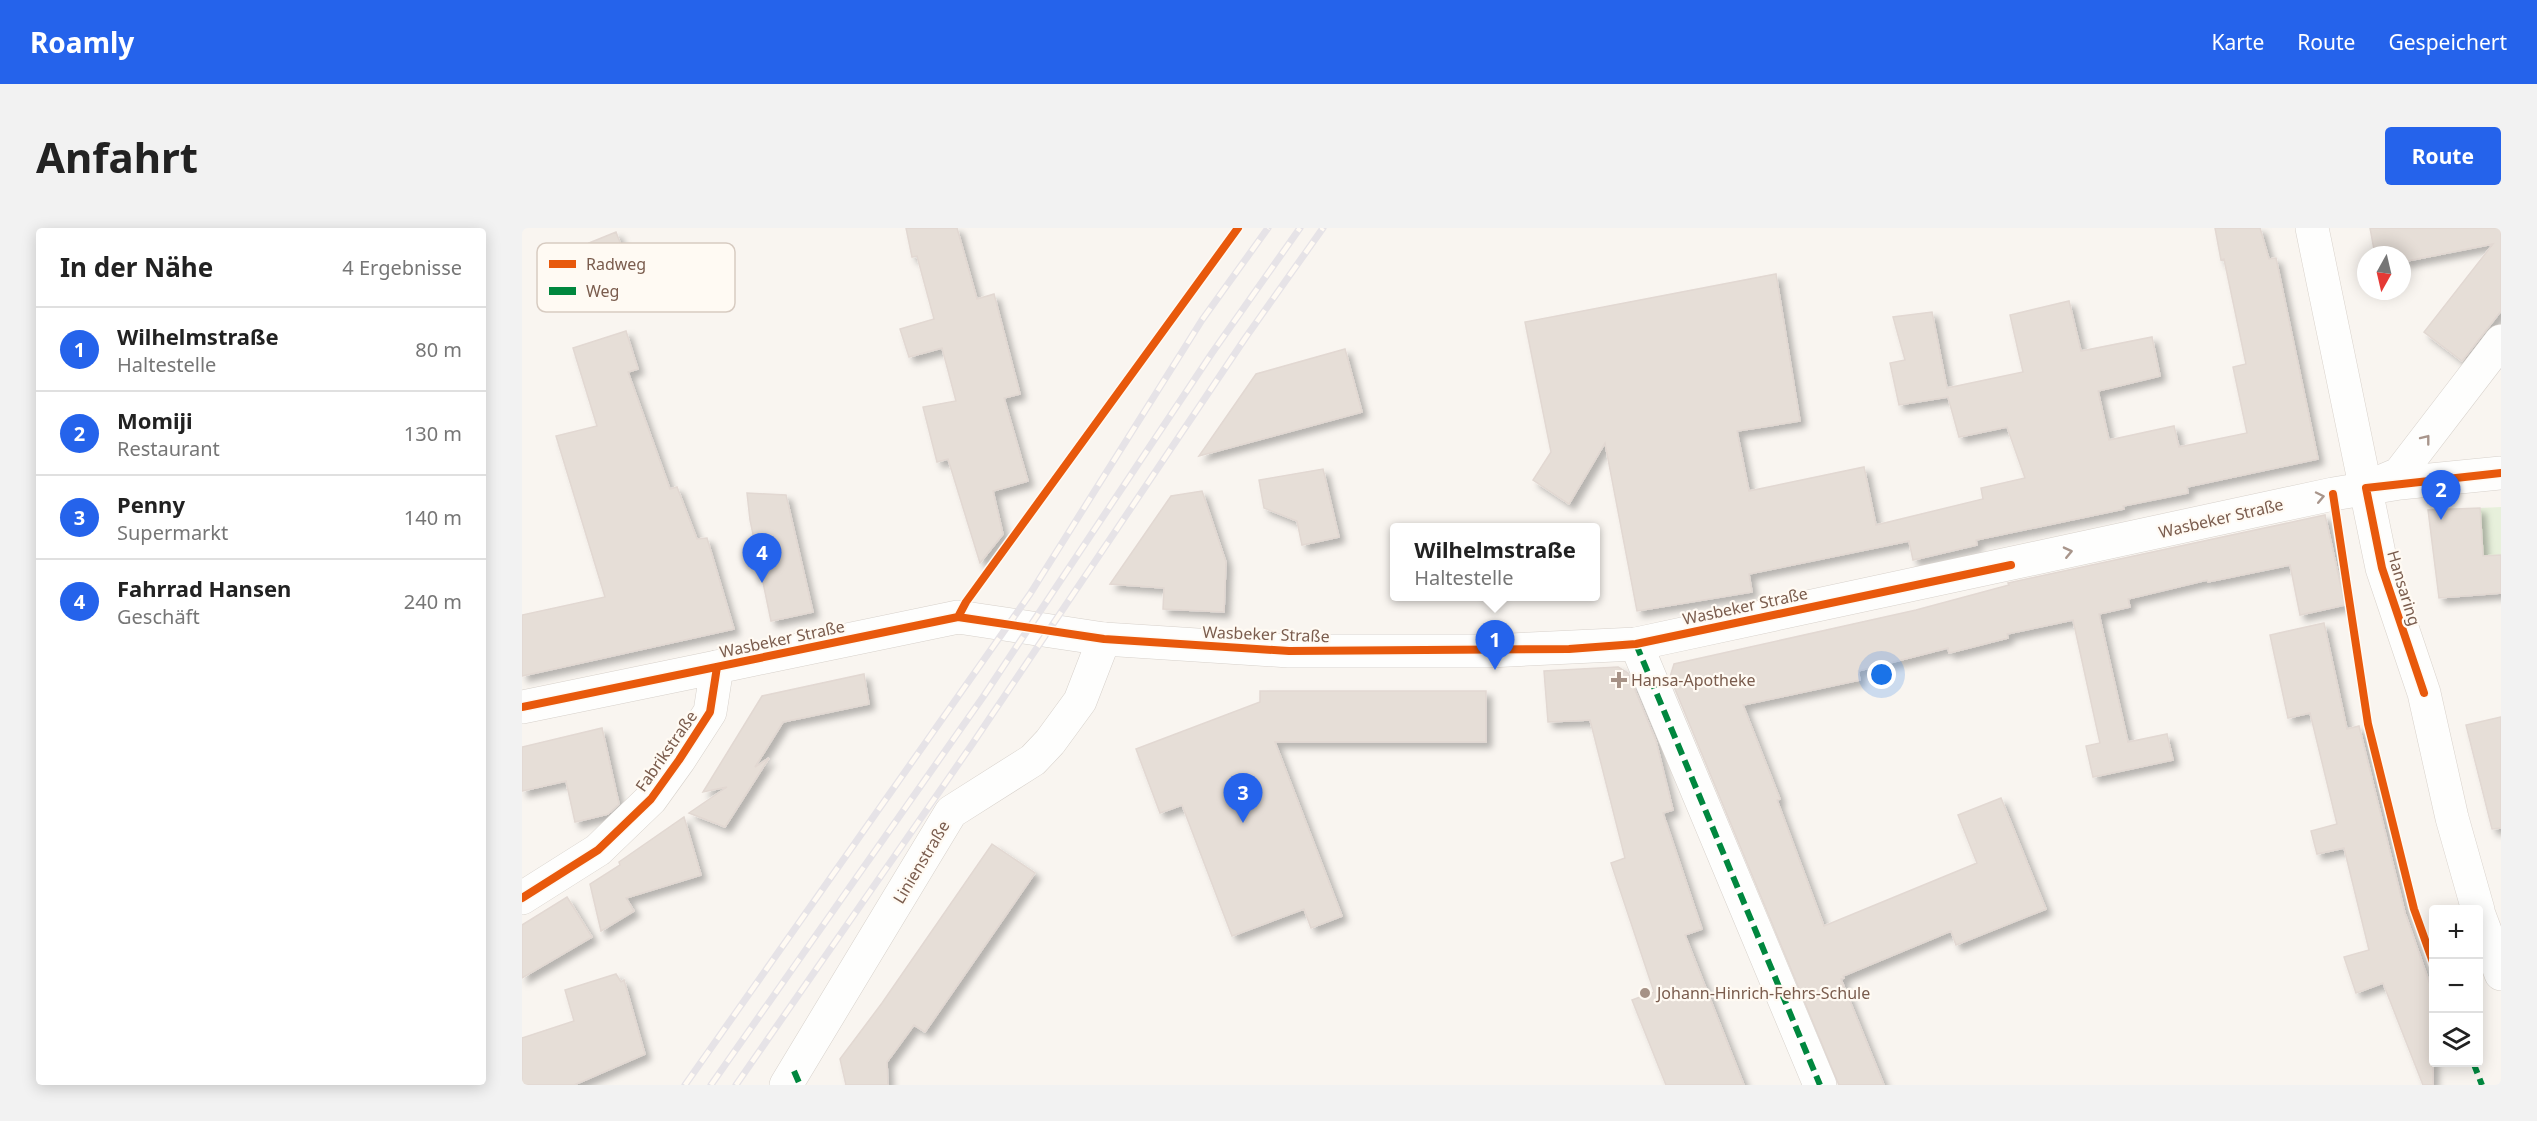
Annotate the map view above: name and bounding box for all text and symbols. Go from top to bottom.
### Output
text: Roamly [30,23,134,61]
text: Karte [2211,28,2264,56]
text: Route [2297,28,2355,56]
text: Gespeichert [2388,28,2507,56]
button: Route [2385,127,2501,185]
text: Anfahrt [36,128,198,185]
legend [537,243,735,312]
north arrow [2357,246,2411,300]
text: In der Nähe [60,249,213,285]
text: Radweg [586,253,646,275]
text: 4 Ergebnisse [342,254,462,281]
text: Weg [586,280,619,302]
text: Wilhelmstraße [117,321,279,351]
text: 1 [74,336,85,363]
text: 80 m [415,336,462,363]
text: Haltestelle [117,351,216,378]
text: Momiji [117,405,193,435]
text: 2 [74,420,85,447]
text: 130 m [404,420,462,447]
text: Restaurant [117,435,220,462]
one-way arrow [2418,435,2429,446]
pin: 2 [2422,470,2460,520]
text: Penny [117,489,185,519]
one-way arrow [2314,491,2324,504]
street label: Wasbeker Straße [2156,493,2286,543]
text: 3 [74,504,85,531]
text: 140 m [404,504,462,531]
text: Supermarkt [117,519,228,546]
popup [1390,523,1600,601]
pin: 4 [742,534,782,583]
text: Wilhelmstraße [1414,534,1576,564]
one-way arrow [2062,547,2072,560]
street label: Hansaring [2382,548,2426,628]
text: Haltestelle [1414,564,1514,591]
text: Fahrrad Hansen [117,573,291,603]
street label: Wasbeker Straße [1680,582,1810,630]
text: 4 [74,588,85,615]
text: 240 m [404,588,462,615]
text: Geschäft [117,603,200,630]
street label: Wasbeker Straße [717,615,847,663]
pin: 1 [1476,620,1514,670]
street label: Wasbeker Straße [1202,621,1330,647]
your location [1867,660,1896,689]
place label: Hansa-Apotheke [1631,669,1756,691]
marker: Hansa-Apotheke [1612,673,1626,687]
street label: Fabrikstraße [630,706,702,796]
pin: 3 [1224,774,1262,823]
street label: Linienstraße [888,816,954,908]
map controls [2429,905,2483,1067]
button: + [2429,905,2483,959]
button: − [2429,959,2483,1013]
place label: Johann-Hinrich-Fehrs-Schule [1655,982,1870,1004]
marker: Johann-Hinrich-Fehrs-Schule [1638,986,1652,1000]
button: layers [2429,1013,2483,1067]

